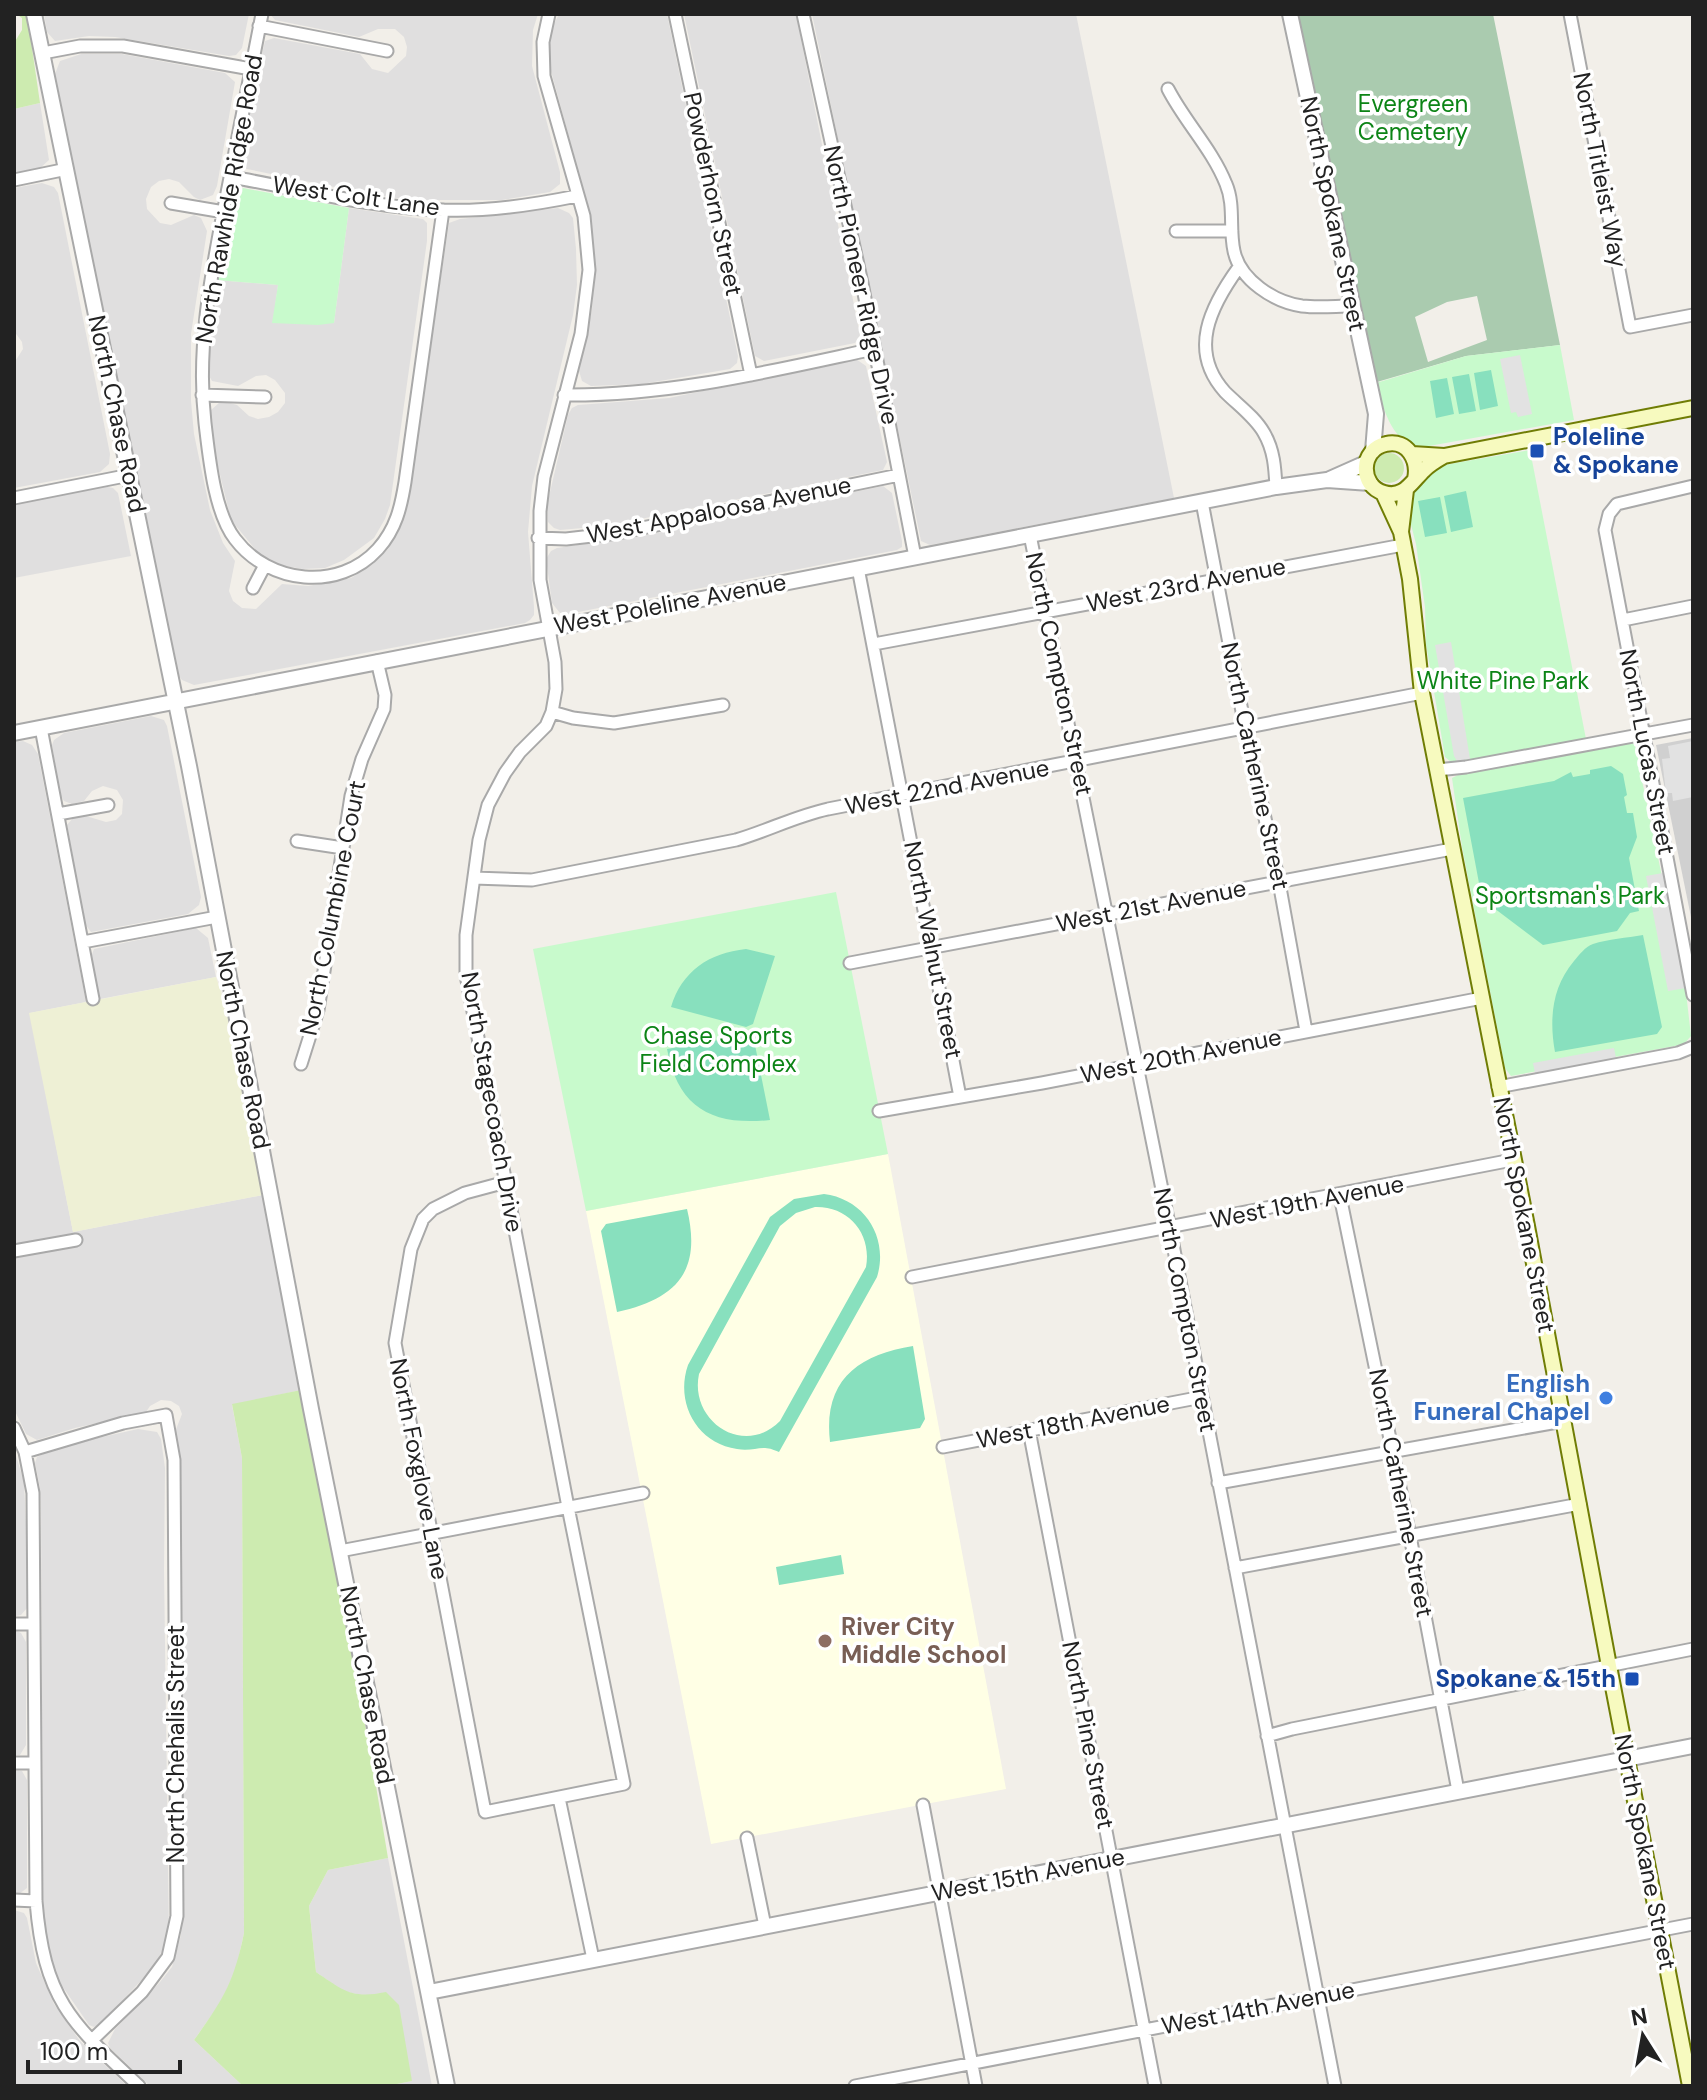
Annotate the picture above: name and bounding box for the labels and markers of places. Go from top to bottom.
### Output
place label: Poleline & Spokane [1553,421,1679,480]
marker: Poleline & Spokane [1528,442,1546,460]
place label: English Funeral Chapel [1414,1368,1590,1427]
marker: English Funeral Chapel [1597,1389,1615,1407]
place label: River City Middle School [841,1611,1006,1670]
marker: River City Middle School [816,1632,834,1650]
place label: Spokane & 15th [1436,1663,1616,1694]
marker: Spokane & 15th [1623,1670,1641,1688]

